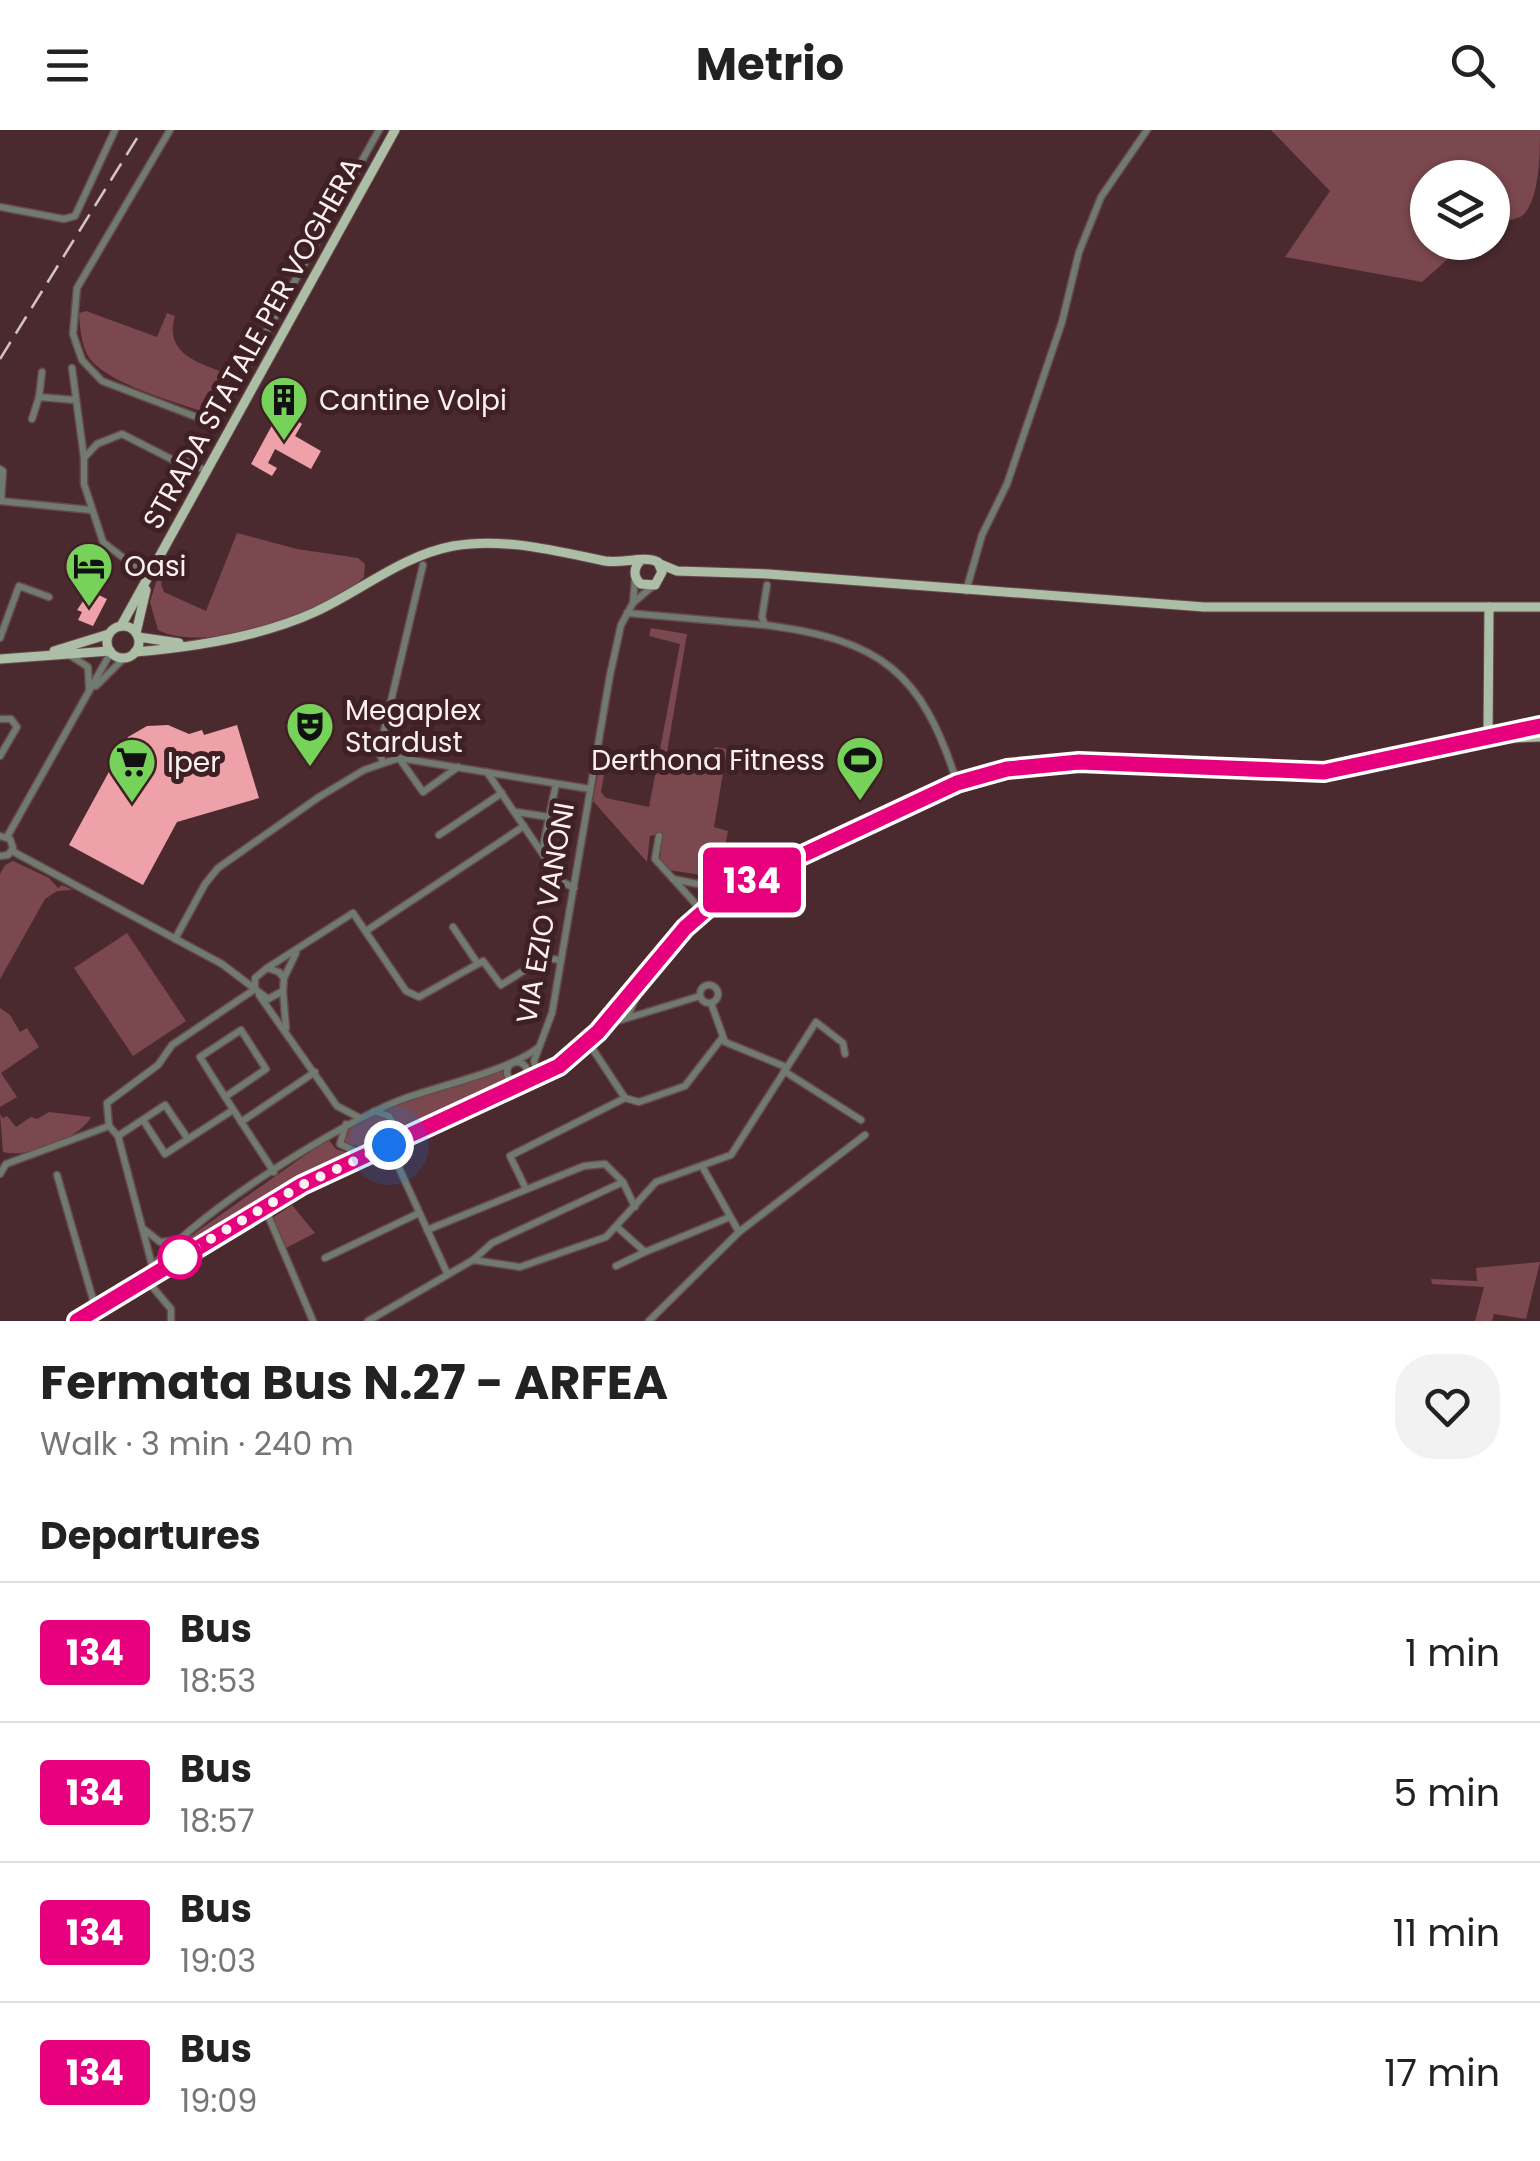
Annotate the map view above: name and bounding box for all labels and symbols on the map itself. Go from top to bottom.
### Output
street label: STRADA STATALE PER VOGHERA [134,150,371,536]
building icon: Cantine Volpi [258,374,310,442]
place label: Cantine Volpi [319,381,507,420]
hotel icon: Oasi [63,540,115,608]
place label: Oasi [124,547,186,586]
place label: Megaplex Stardust [345,691,482,762]
theatre icon: Megaplex Stardust [284,700,336,768]
sports icon: Derthona Fitness [834,734,886,802]
supermarket icon: Iper [106,736,158,804]
place label: Derthona Fitness [591,741,825,780]
place label: Iper [167,743,221,782]
street label: VIA EZIO VANONI [507,799,584,1027]
line badge: 134 [694,848,810,912]
your location [364,1120,414,1170]
unlabelled marker [159,1236,201,1278]

